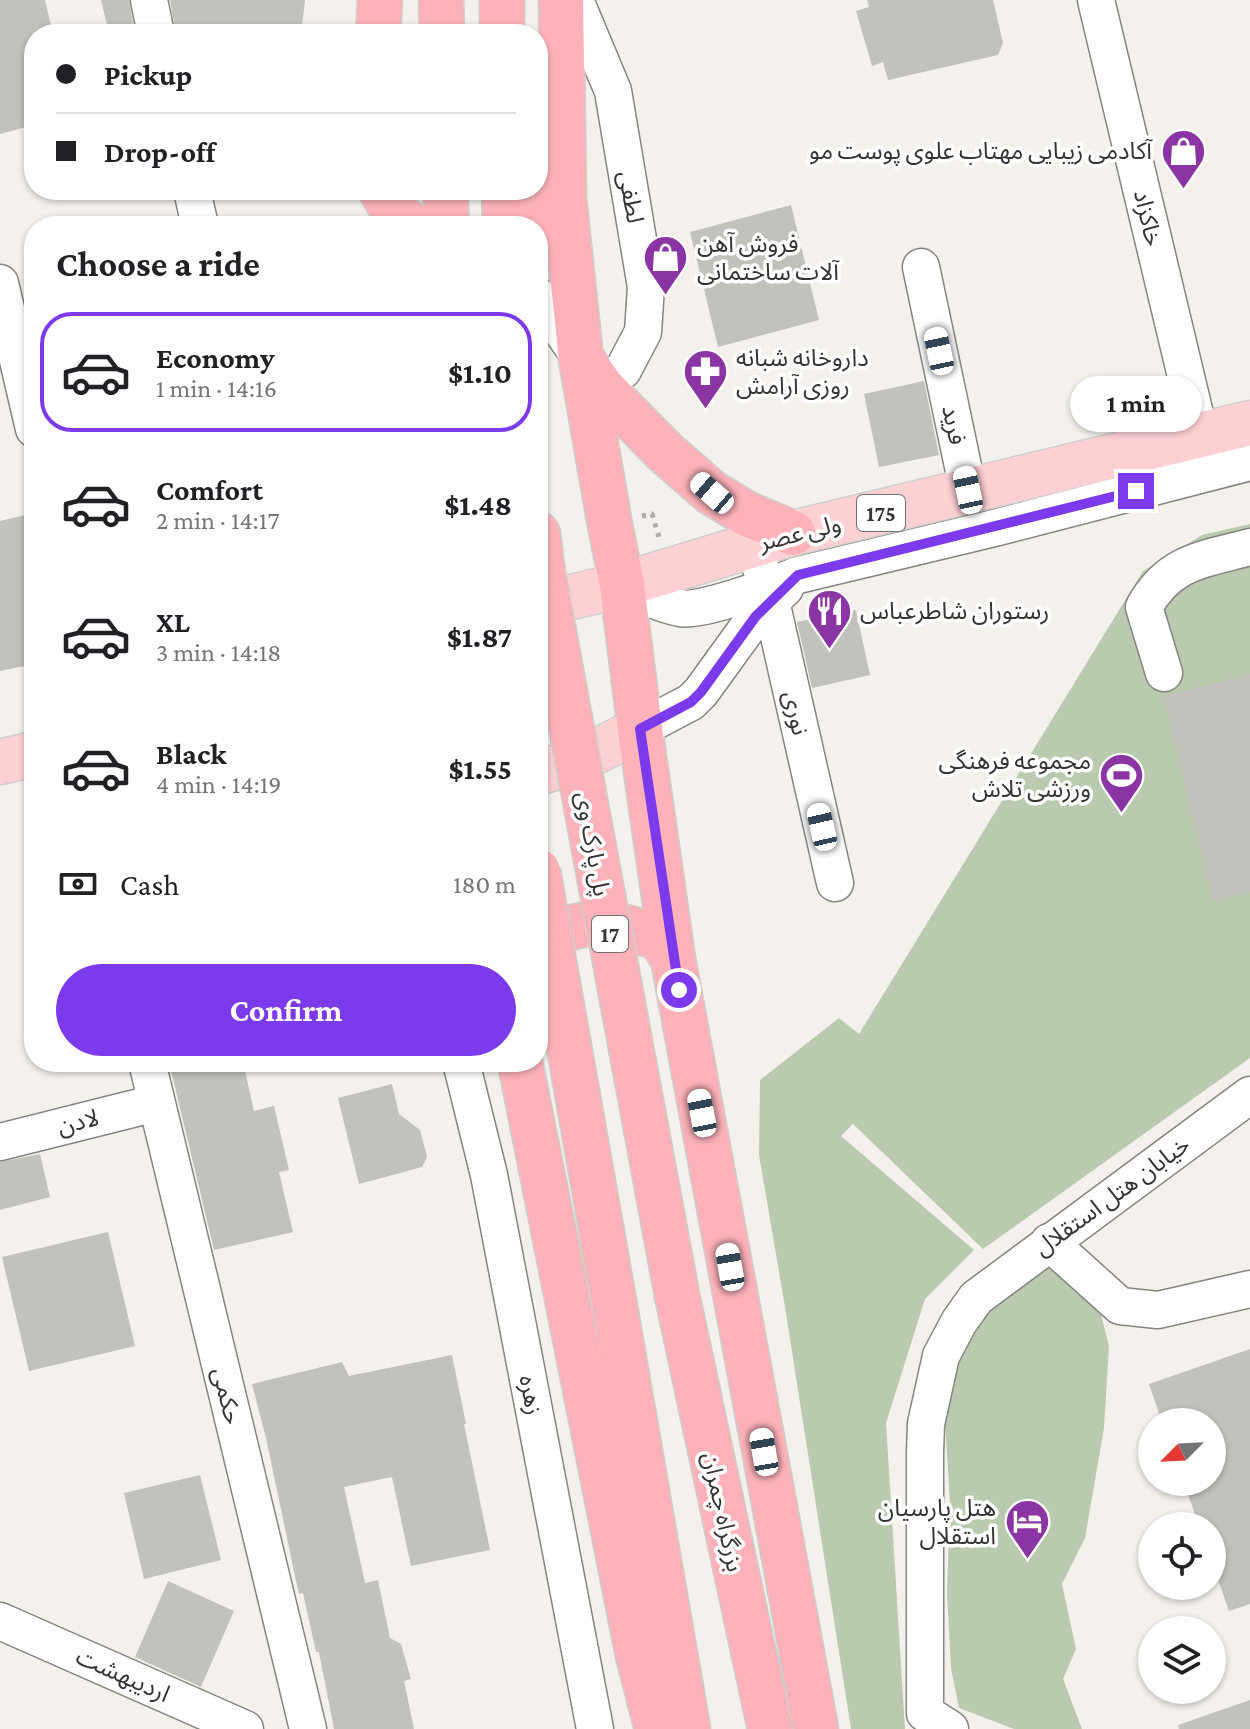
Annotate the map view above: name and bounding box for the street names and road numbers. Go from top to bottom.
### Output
street label: لطفی [614,169,649,225]
street label: خاکزاد [1128,187,1168,249]
street label: فرید [936,403,972,447]
road number: 175 [857,495,905,531]
street label: ولی عصر [755,509,844,557]
street label: نوری [777,688,815,738]
street label: پل پارک وی [569,790,616,899]
road number: 17 [592,916,628,952]
street label: لادن [54,1103,102,1141]
street label: خیابان هتل استقلال [1029,1130,1195,1262]
street label: حکمی [207,1365,248,1427]
street label: زهره [513,1373,549,1417]
street label: بزرگراه چمران [696,1450,749,1575]
street label: اردیبهشت [72,1642,174,1708]

